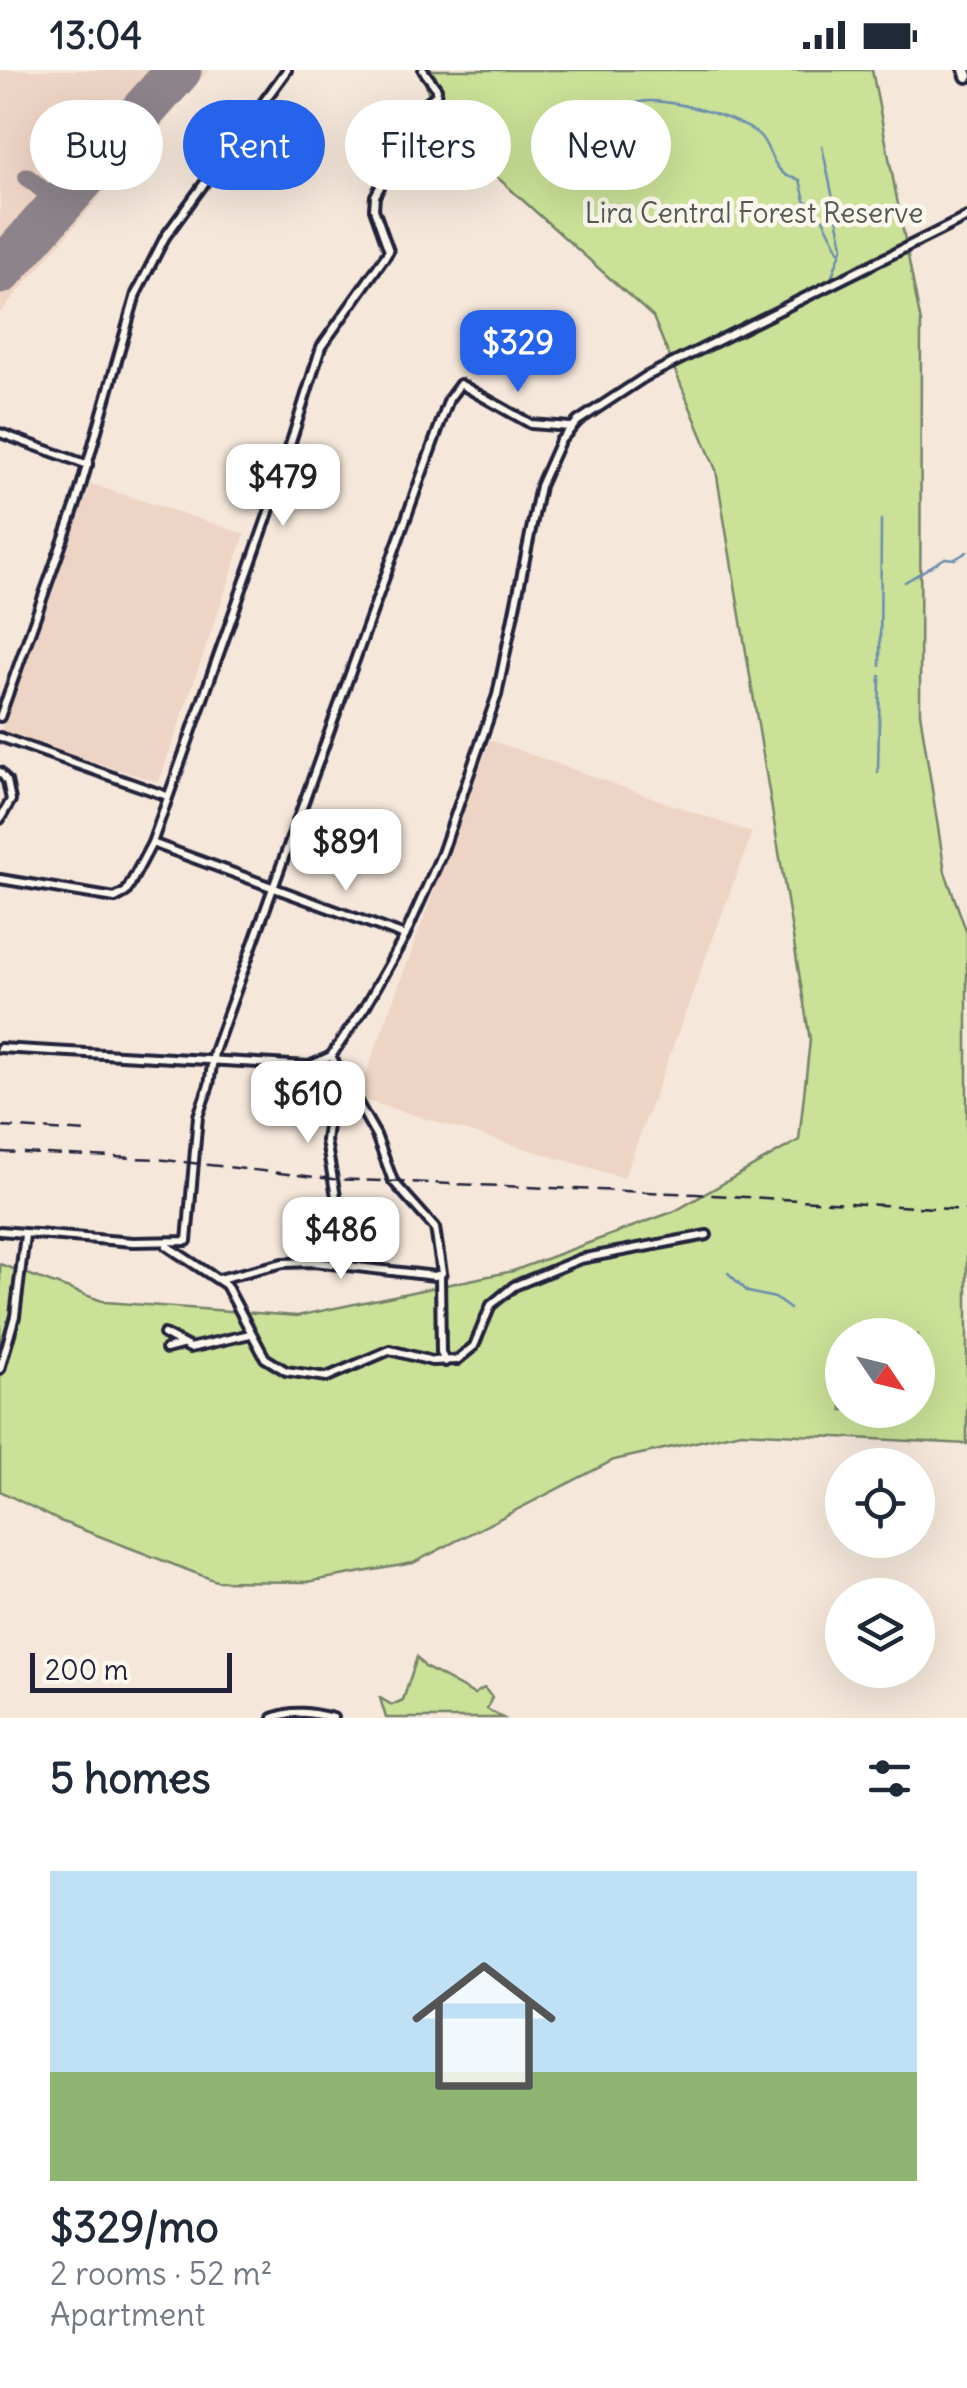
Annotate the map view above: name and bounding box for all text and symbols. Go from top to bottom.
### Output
text: 13:04 [50,12,142,59]
chip: Buy [30,100,163,190]
chip: Rent [183,100,325,190]
chip: Filters [345,100,511,190]
chip: New [531,100,671,190]
park label: Lira Central Forest Reserve [585,195,923,231]
pin: $329 [459,310,577,395]
text: $329 [482,322,554,363]
pin: $479 [224,444,342,529]
text: $479 [248,456,318,497]
pin: $891 [287,809,405,894]
text: $891 [312,821,380,862]
pin: $610 [249,1061,367,1146]
text: $610 [273,1073,343,1114]
pin: $486 [282,1197,400,1282]
text: $486 [304,1209,378,1250]
north arrow [825,1318,935,1428]
map controls [825,1318,935,1688]
button: locate [825,1448,935,1558]
button: layers [825,1578,935,1688]
scale bar [30,1648,232,1692]
text: 200 m [45,1652,128,1688]
icon: filters [862,1751,917,1806]
text: 5 homes [50,1752,211,1804]
icon: home [394,1936,574,2116]
text: $329/mo [50,2201,219,2253]
text: 2 rooms · 52 m² [50,2253,272,2294]
text: Apartment [50,2294,205,2335]

